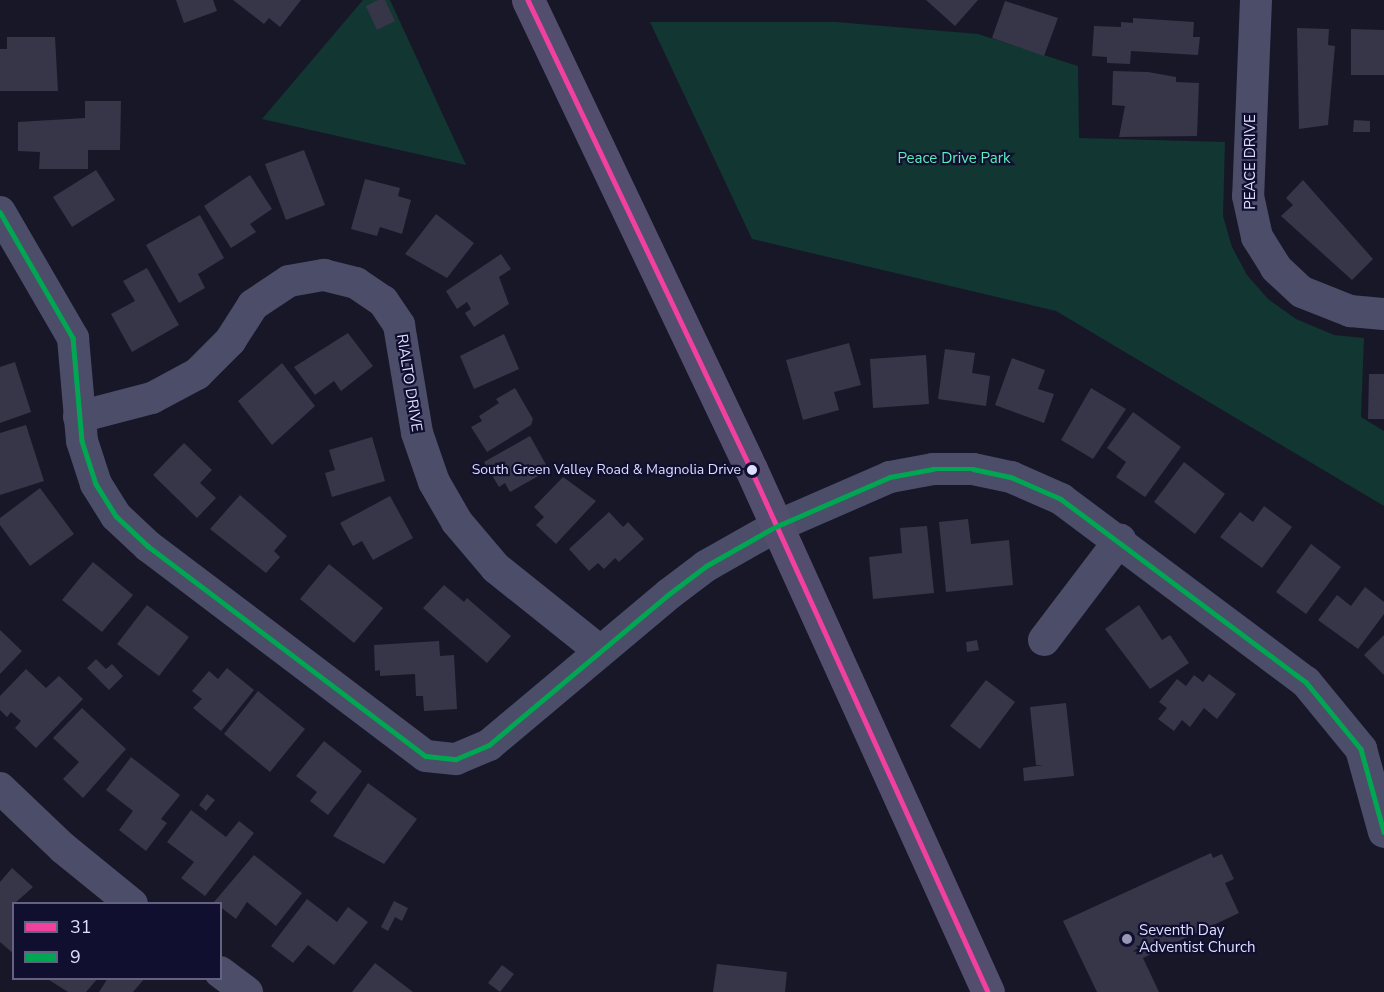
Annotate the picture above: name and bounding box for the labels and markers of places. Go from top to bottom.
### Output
place label: South Green Valley Road & Magnolia Drive [472,462,741,478]
marker: South Green Valley Road & Magnolia Drive [746,464,758,476]
place label: Seventh Day Adventist Church [1139,921,1255,956]
marker: Seventh Day Adventist Church [1120,932,1134,946]

